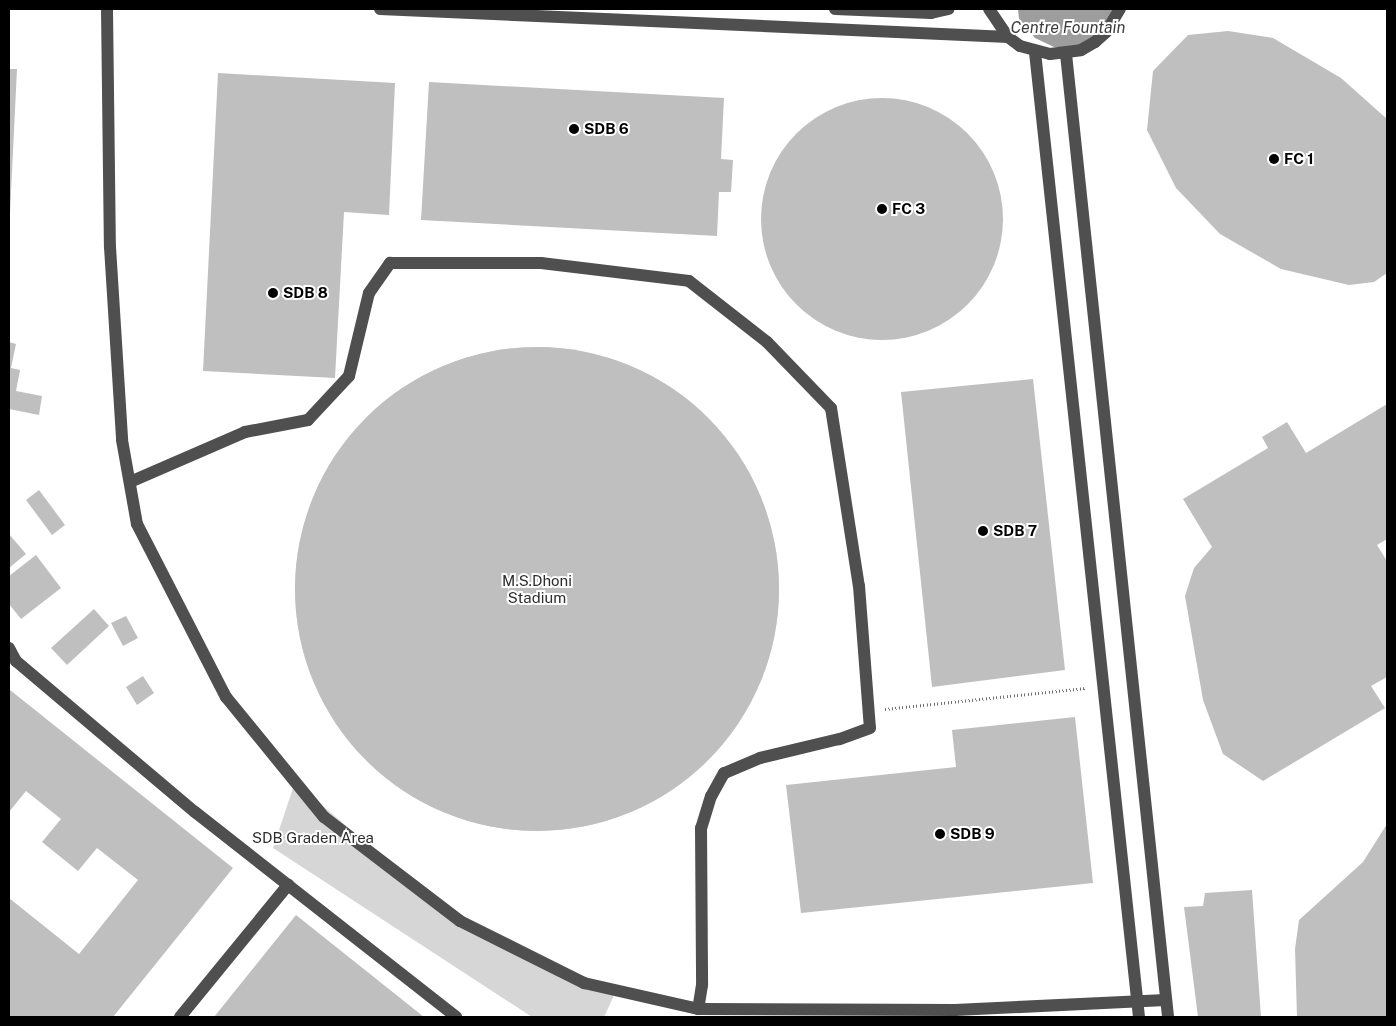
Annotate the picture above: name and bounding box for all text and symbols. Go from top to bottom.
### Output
water label: Centre Fountain [1010,18,1126,38]
place label: SDB 6 [584,120,629,138]
marker: SDB 6 [568,123,580,135]
place label: FC 1 [1284,150,1314,168]
marker: FC 1 [1268,153,1280,165]
place label: FC 3 [892,200,925,218]
marker: FC 3 [876,203,888,215]
place label: SDB 8 [283,284,328,302]
marker: SDB 8 [267,287,279,299]
place label: SDB 7 [993,522,1037,540]
marker: SDB 7 [977,525,989,537]
park label: M.S.Dhoni Stadium [502,571,572,606]
place label: SDB 9 [950,825,995,843]
marker: SDB 9 [934,828,946,840]
park label: SDB Graden Area [252,829,374,847]

